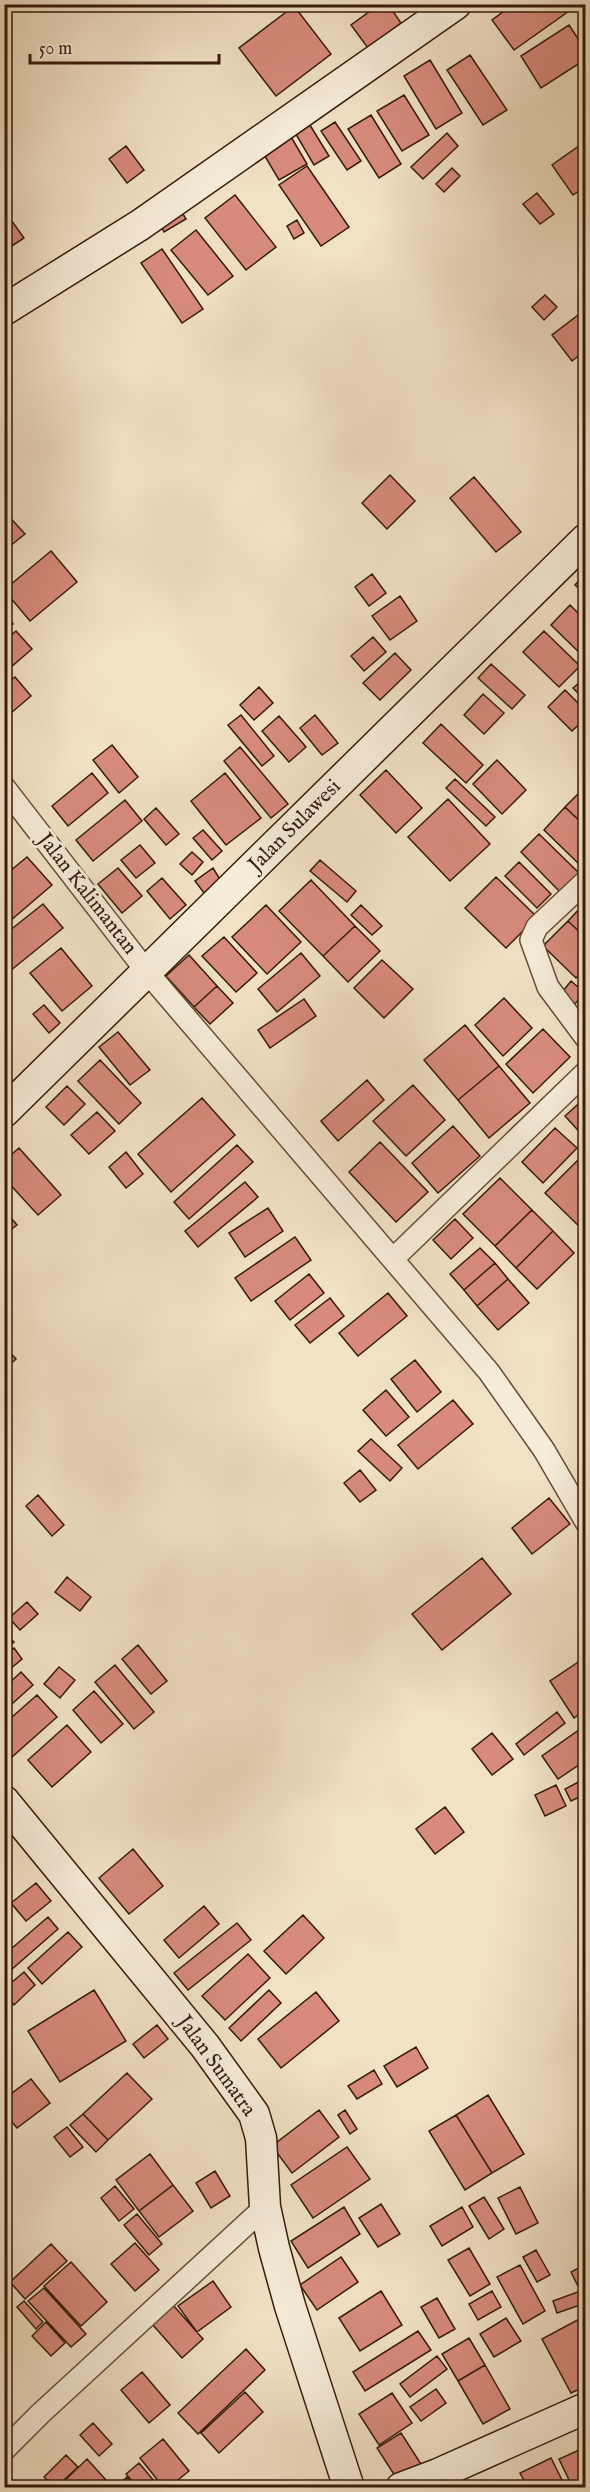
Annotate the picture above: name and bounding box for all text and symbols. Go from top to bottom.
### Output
scale bar [30,27,219,65]
text: 50 m [39,38,72,61]
street label: Jalan Sulawesi [242,774,347,879]
street label: Jalan Kalimantan [30,826,143,960]
street label: Jalan Sumatra [169,2008,262,2123]

